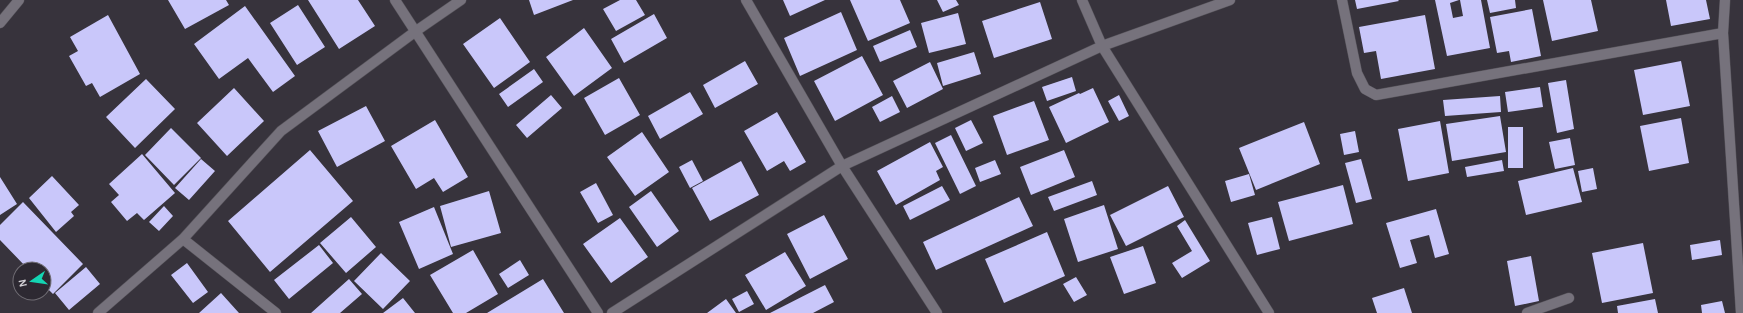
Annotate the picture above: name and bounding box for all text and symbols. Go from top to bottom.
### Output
north arrow [12,261,52,301]
text: N [17,278,29,288]

